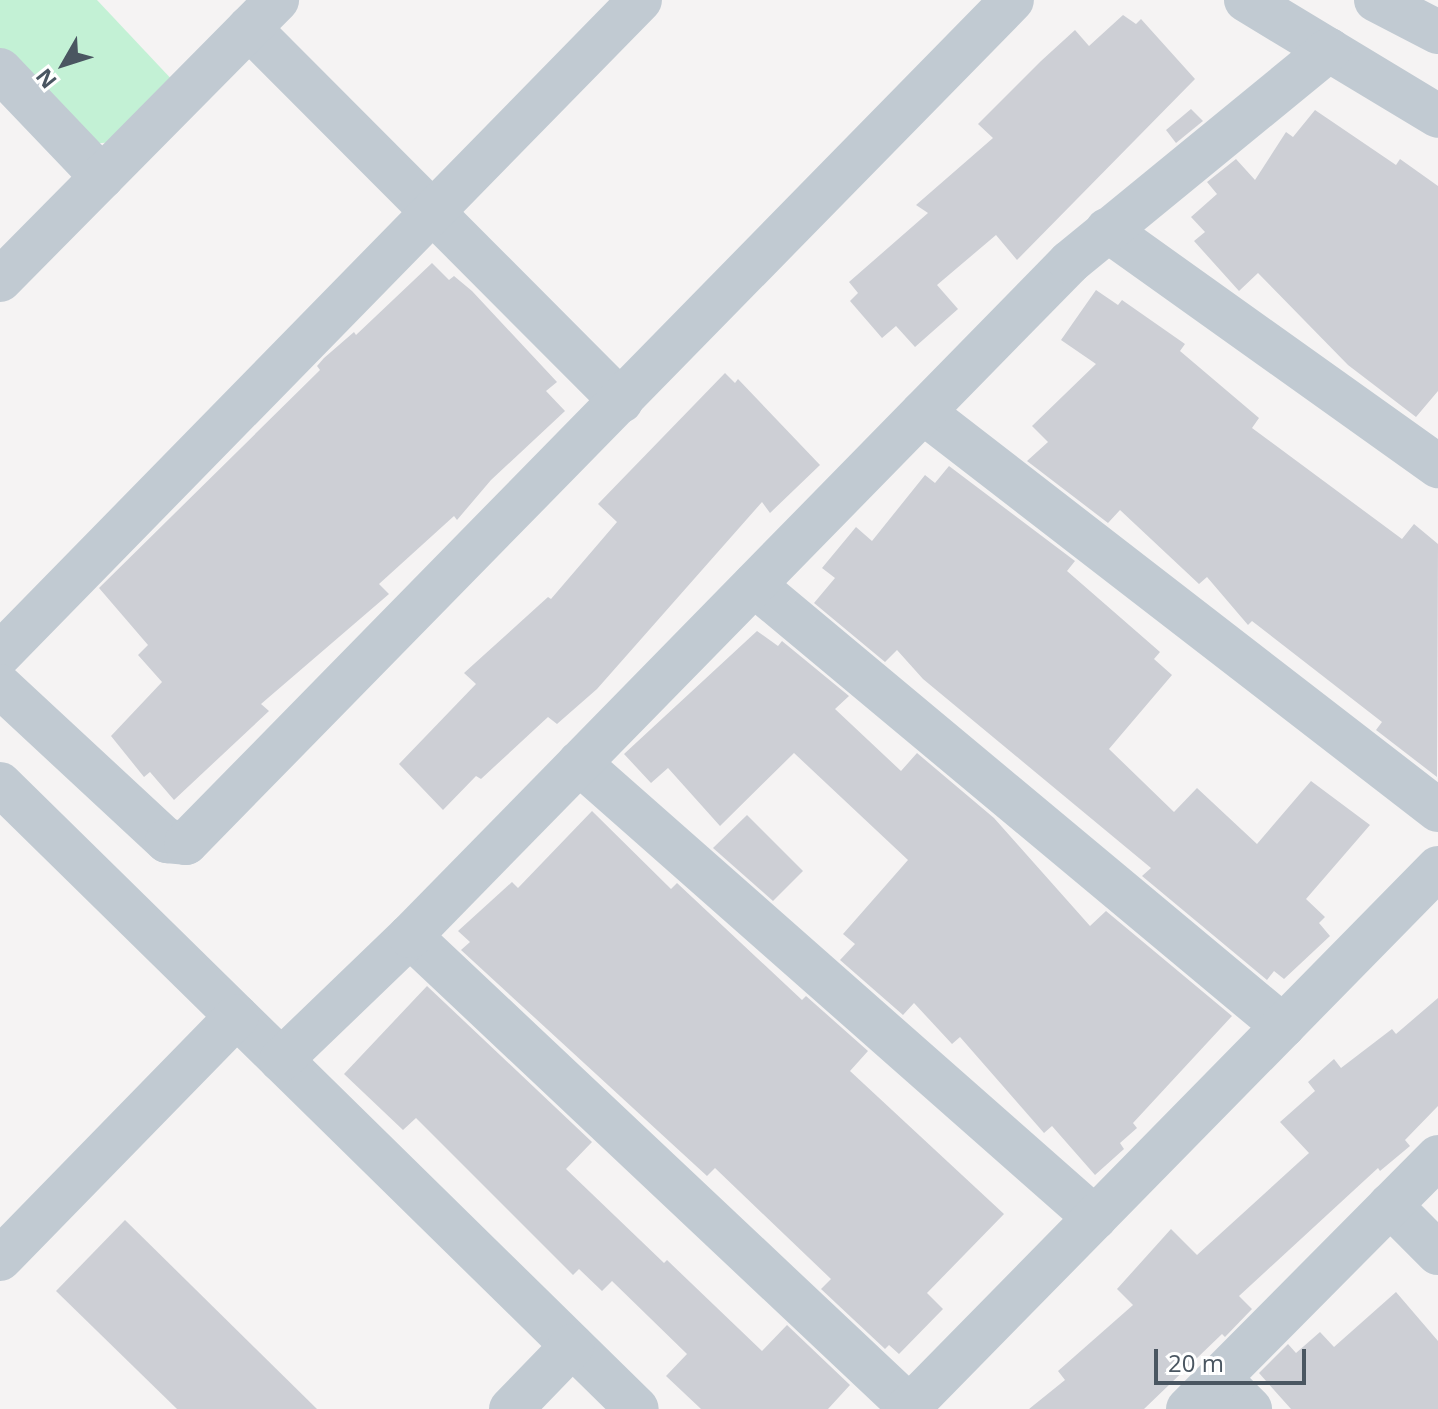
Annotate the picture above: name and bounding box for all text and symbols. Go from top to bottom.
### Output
north arrow [24,24,104,104]
text: N [28,63,63,96]
scale bar [1158,1333,1310,1383]
text: 20 m [1168,1346,1224,1379]

